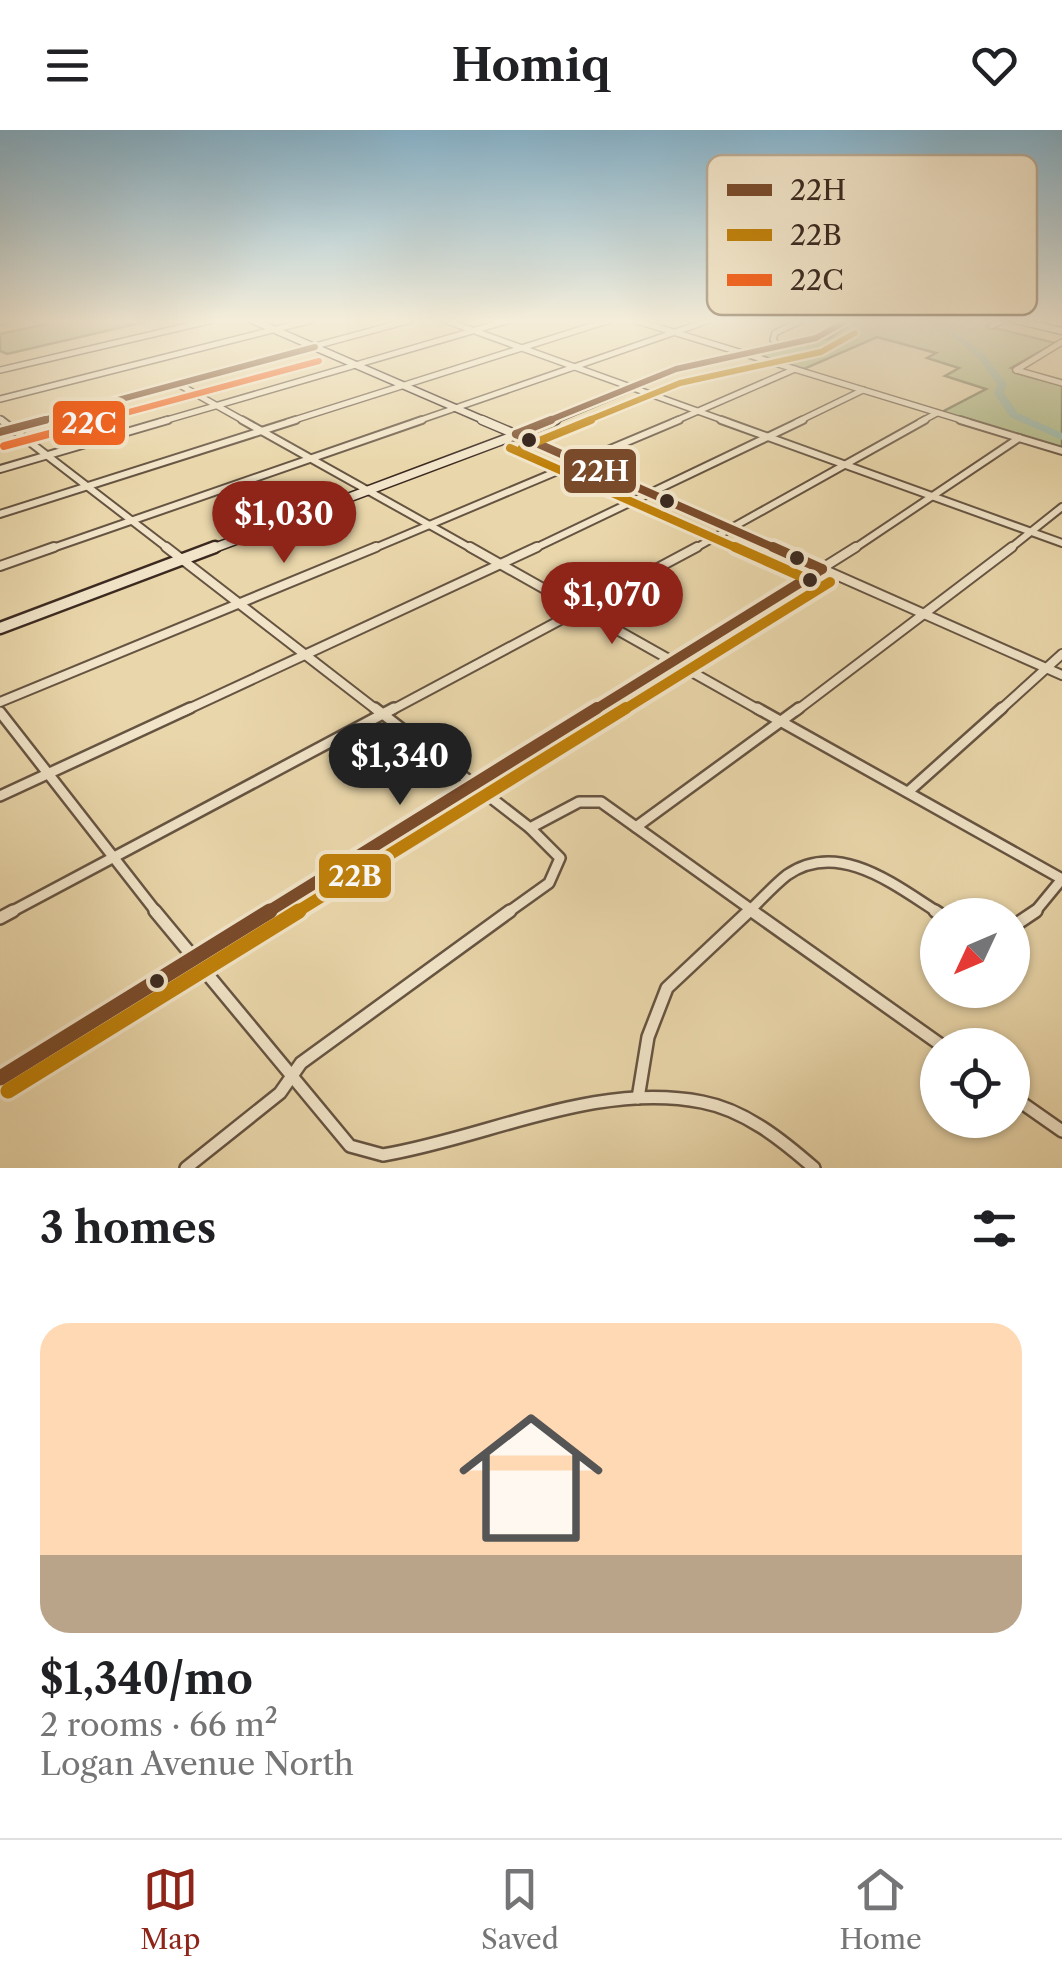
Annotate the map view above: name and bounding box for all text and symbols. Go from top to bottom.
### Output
text: Homiq [451,37,611,93]
icon: menu [40,38,95,93]
icon: heart [967,38,1022,93]
legend [707,155,1037,315]
text: 22H [790,173,846,207]
text: 22B [790,218,842,252]
text: 22C [790,263,844,297]
line badge: 22C [51,399,127,447]
text: 22C [61,406,117,440]
unlabelled marker [519,430,539,450]
line badge: 22H [562,447,638,495]
text: 22H [571,454,629,488]
pin: $1,030 [203,481,365,566]
unlabelled marker [657,491,677,511]
text: $1,030 [234,494,334,533]
unlabelled marker [787,548,807,568]
pin: $1,070 [531,562,693,647]
unlabelled marker [800,570,820,590]
text: $1,070 [563,575,661,614]
pin: $1,340 [319,723,481,808]
text: $1,340 [351,736,449,775]
line badge: 22B [317,852,393,900]
text: 22B [328,859,382,893]
north arrow [920,898,1030,1008]
map controls [920,898,1030,1138]
unlabelled marker [147,971,167,991]
button: locate [920,1028,1030,1138]
icon: filters [967,1201,1022,1256]
text: 3 homes [40,1202,216,1254]
icon: home [441,1388,621,1568]
text: $1,340/mo [40,1653,253,1705]
text: 2 rooms · 66 m² [40,1705,278,1744]
text: Logan Avenue North [40,1744,354,1783]
tab: Map [140,1862,200,1956]
tab: Saved [481,1862,559,1956]
tab: Home [839,1862,922,1956]

